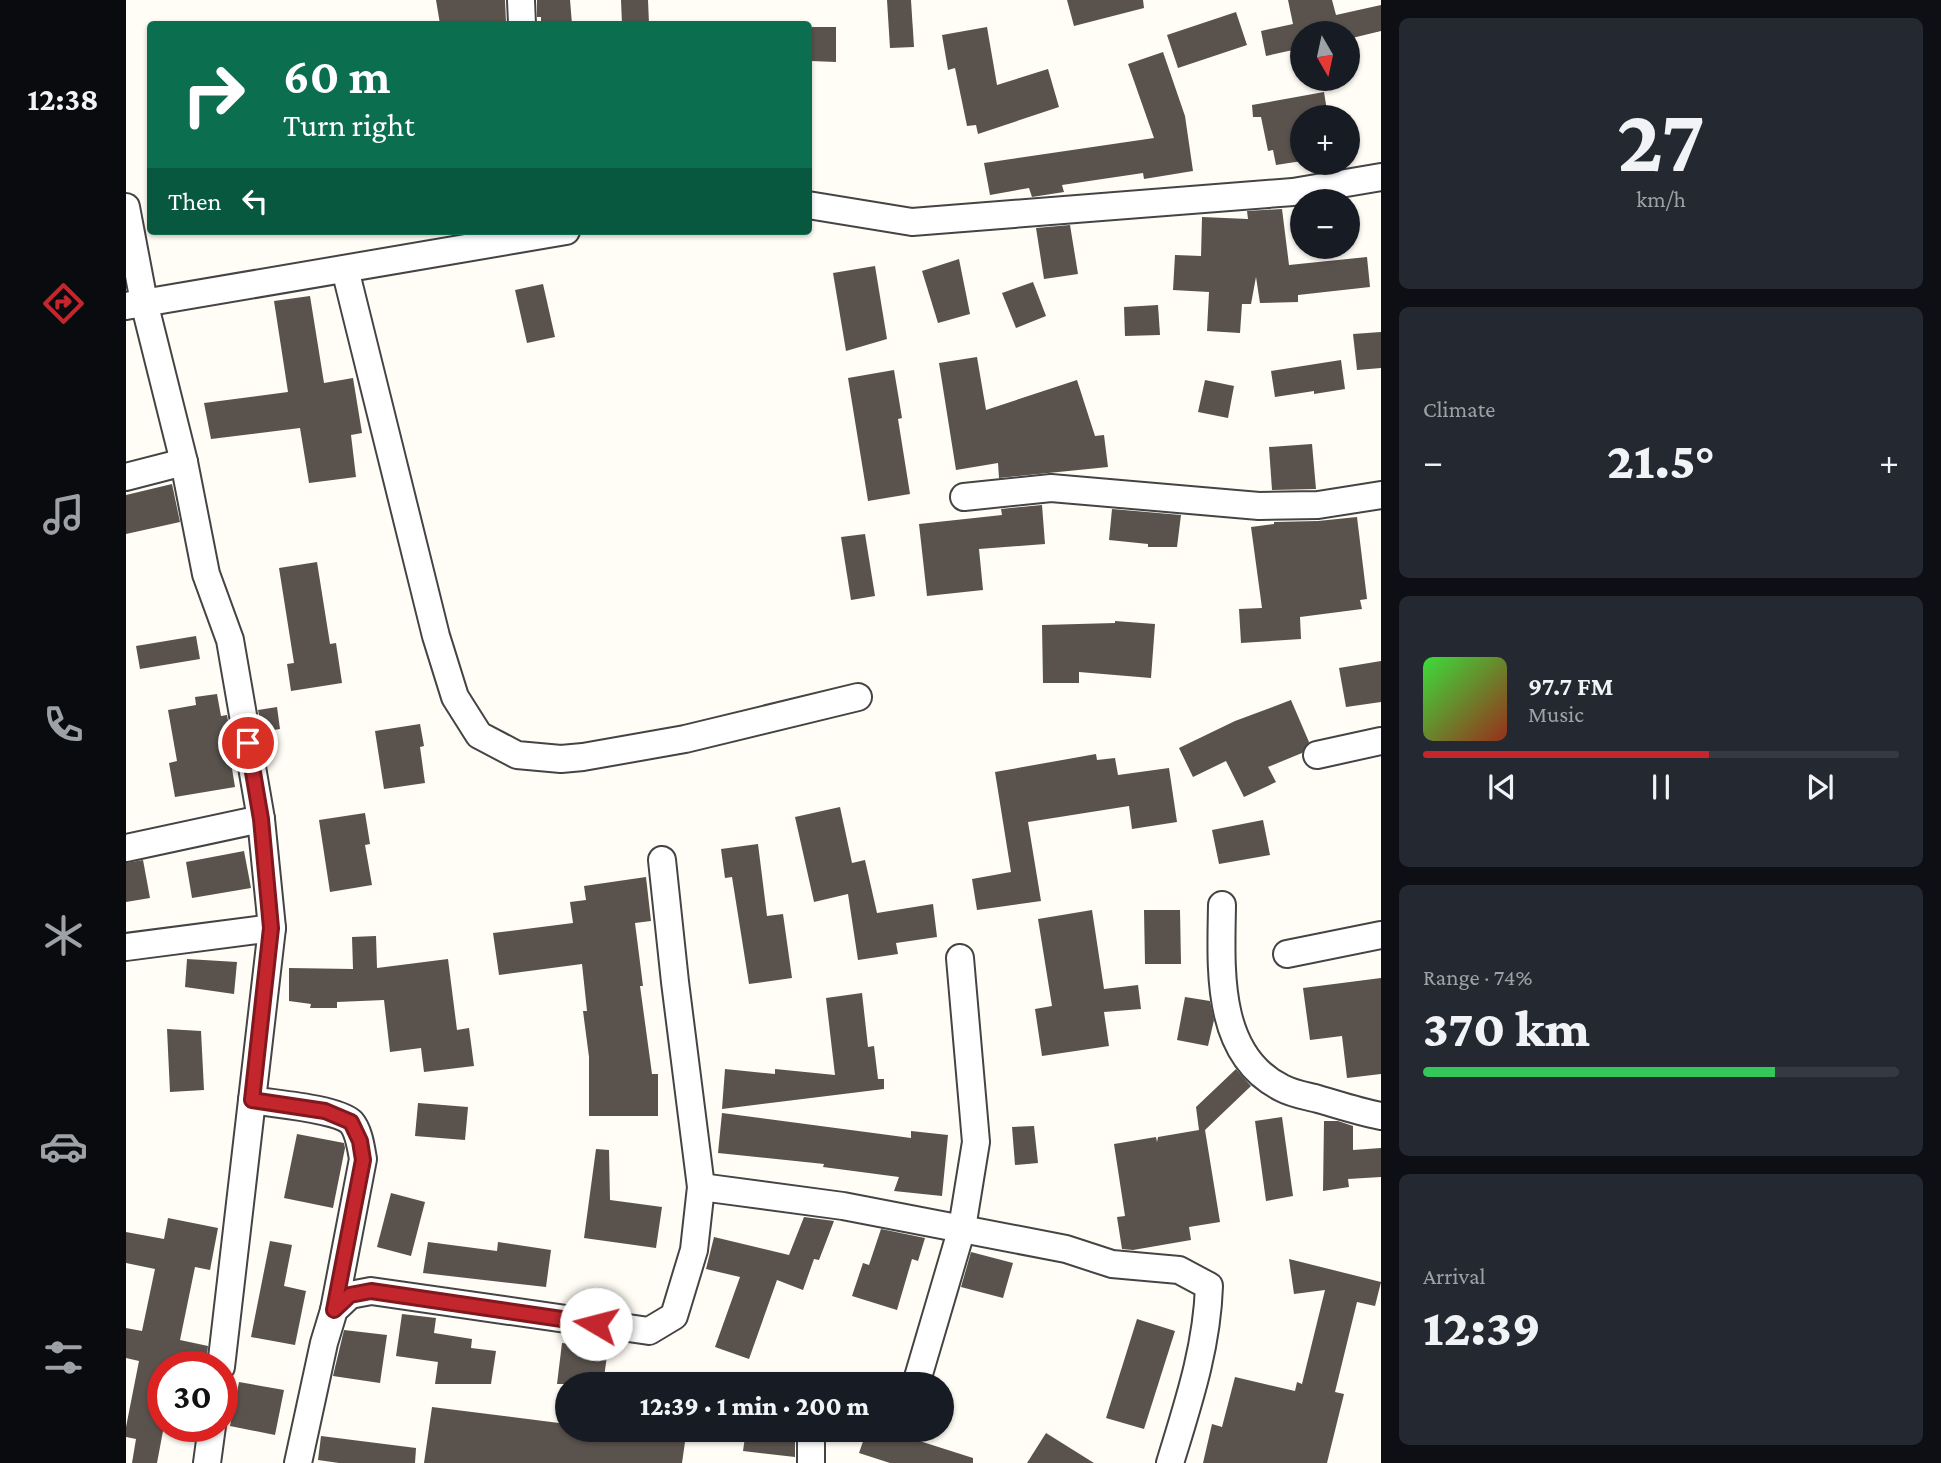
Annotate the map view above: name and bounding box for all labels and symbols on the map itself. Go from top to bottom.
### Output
north arrow [1290,21,1360,91]
pin [218,713,278,773]
position arrow [559,1287,633,1361]
speed limit sign: 30 [147,1351,238,1442]

